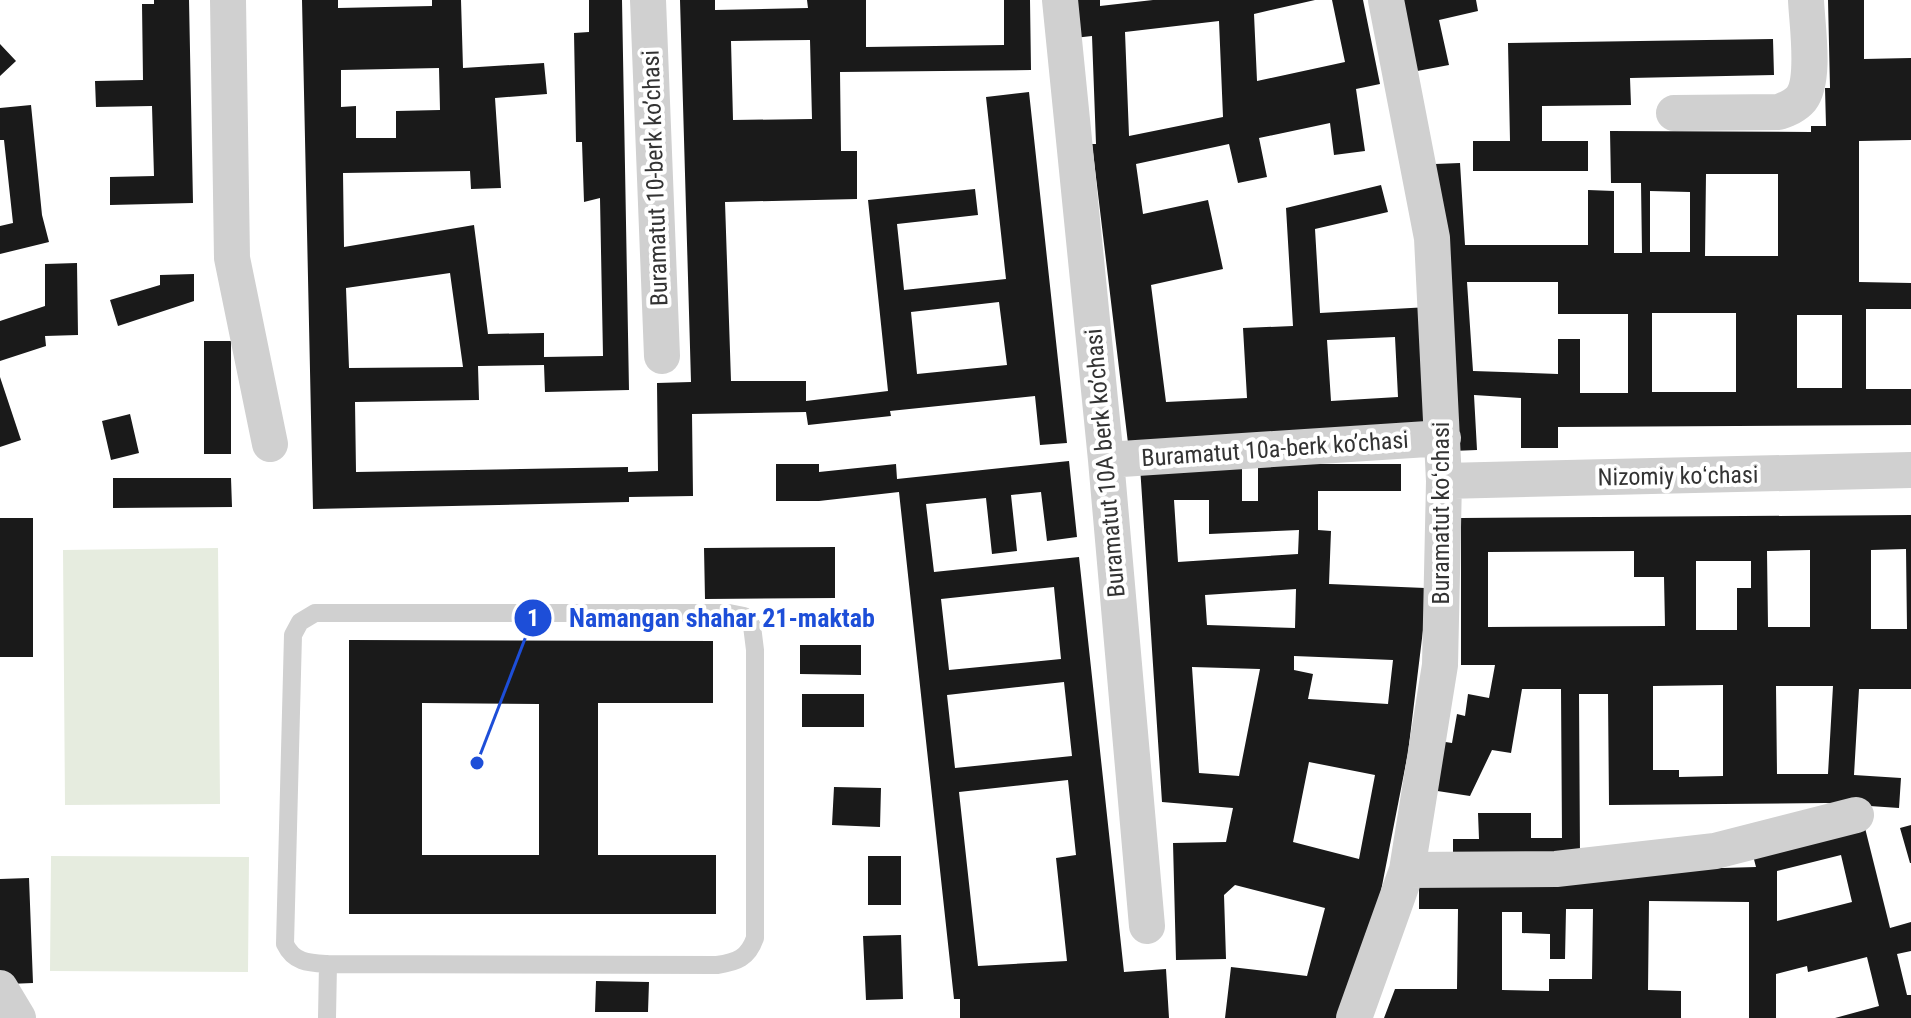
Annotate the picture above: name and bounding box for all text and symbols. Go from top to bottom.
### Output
street label: Buramatut 10-berk koʼchasi [637,50,673,306]
street label: Buramatut 10А berk koʼchasi [1079,328,1131,598]
street label: Buramatut koʻchasi [1427,422,1455,604]
street label: Buramatut 10а-berk koʼchasi [1141,426,1409,472]
street label: Nizomiy koʻchasi [1597,461,1759,491]
callout: Namangan shahar 21-maktab [513,593,891,643]
text: Namangan shahar 21-maktab [569,603,875,633]
text: 1 [527,604,539,632]

